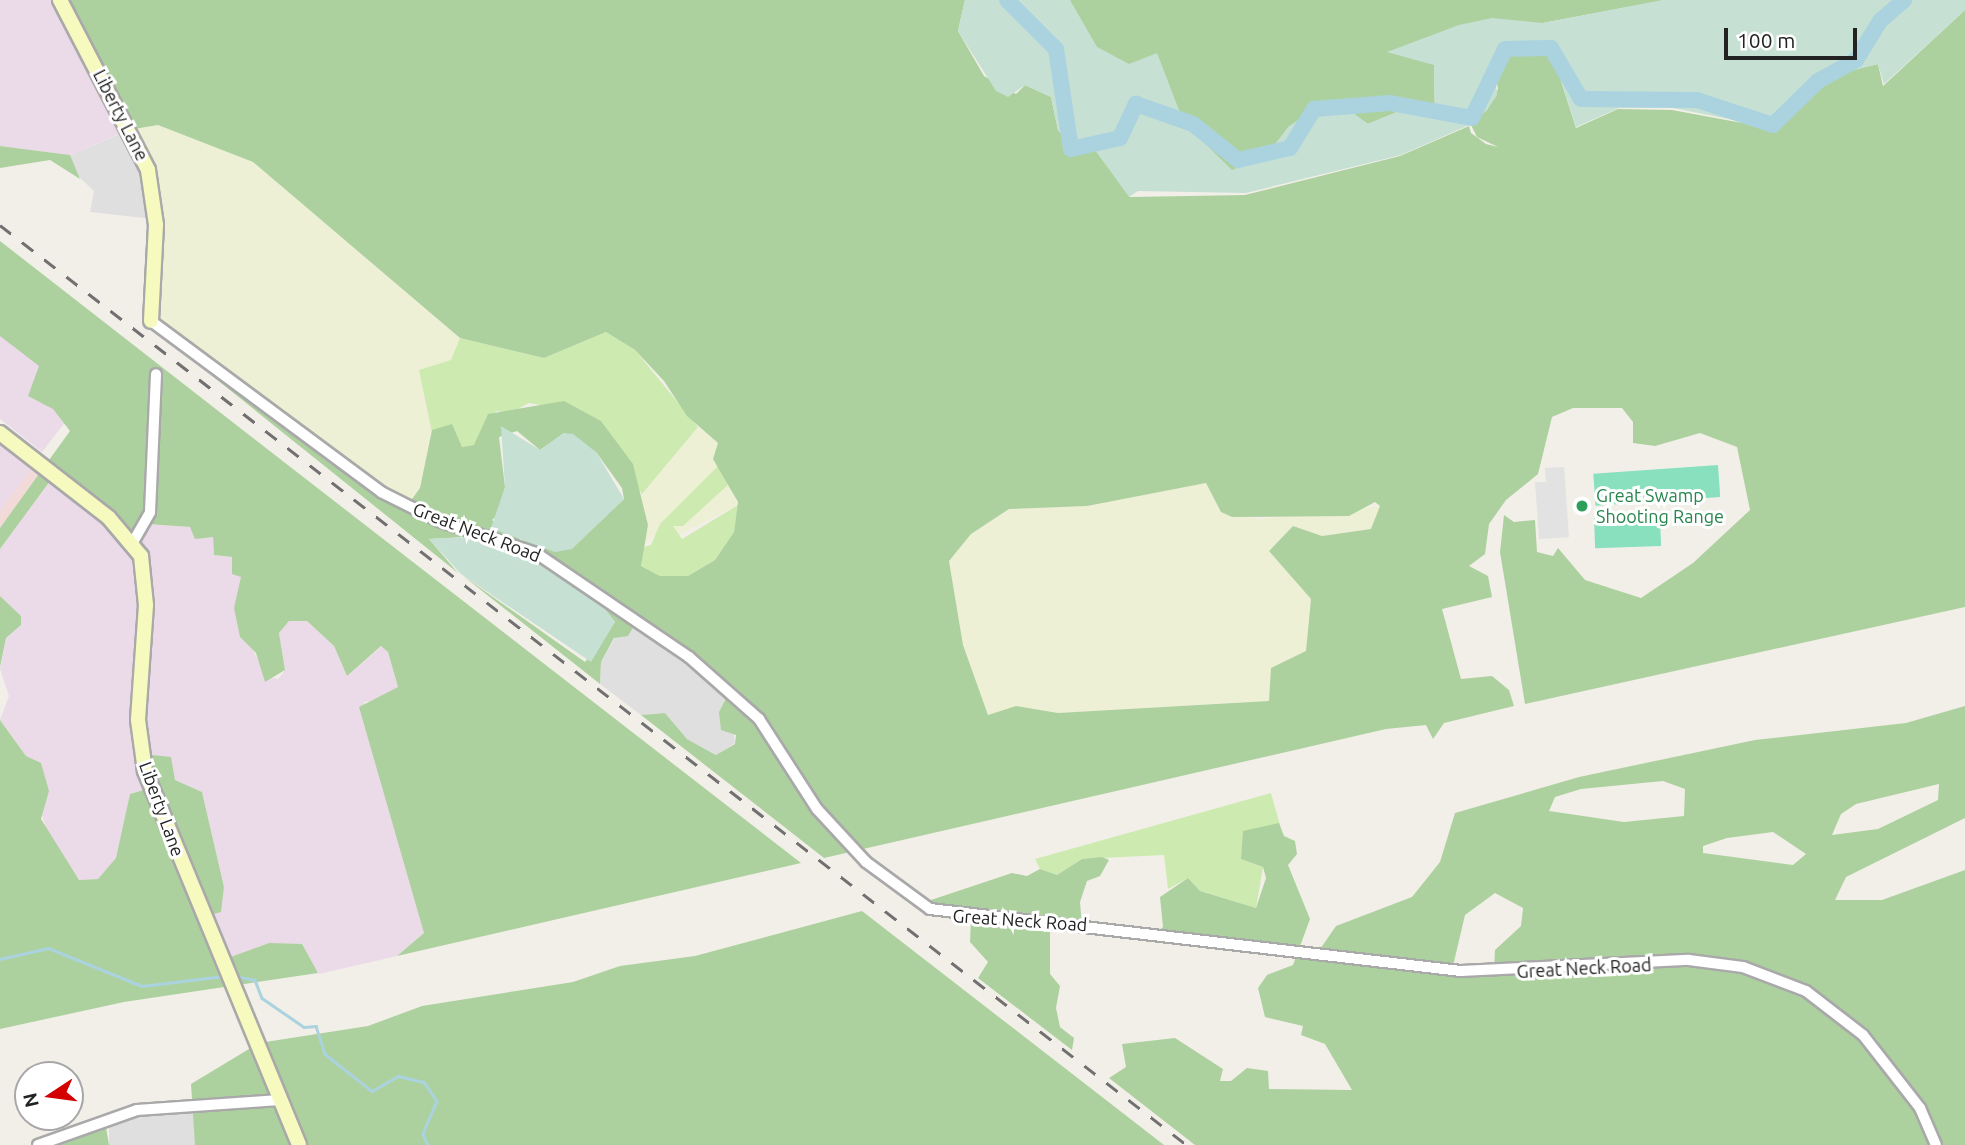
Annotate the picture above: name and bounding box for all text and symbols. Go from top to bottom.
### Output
scale bar [1727,14,1860,58]
text: 100 m [1737,28,1795,52]
street label: Liberty Lane [89,66,153,164]
place label: Great Swamp Shooting Range [1596,485,1724,528]
street label: Great Neck Road [410,498,544,566]
marker: Great Swamp Shooting Range [1574,498,1590,514]
street label: Liberty Lane [135,759,189,859]
street label: Great Neck Road [952,905,1088,935]
street label: Great Neck Road [1516,954,1652,982]
north arrow [14,1061,84,1131]
text: N [18,1091,43,1110]

